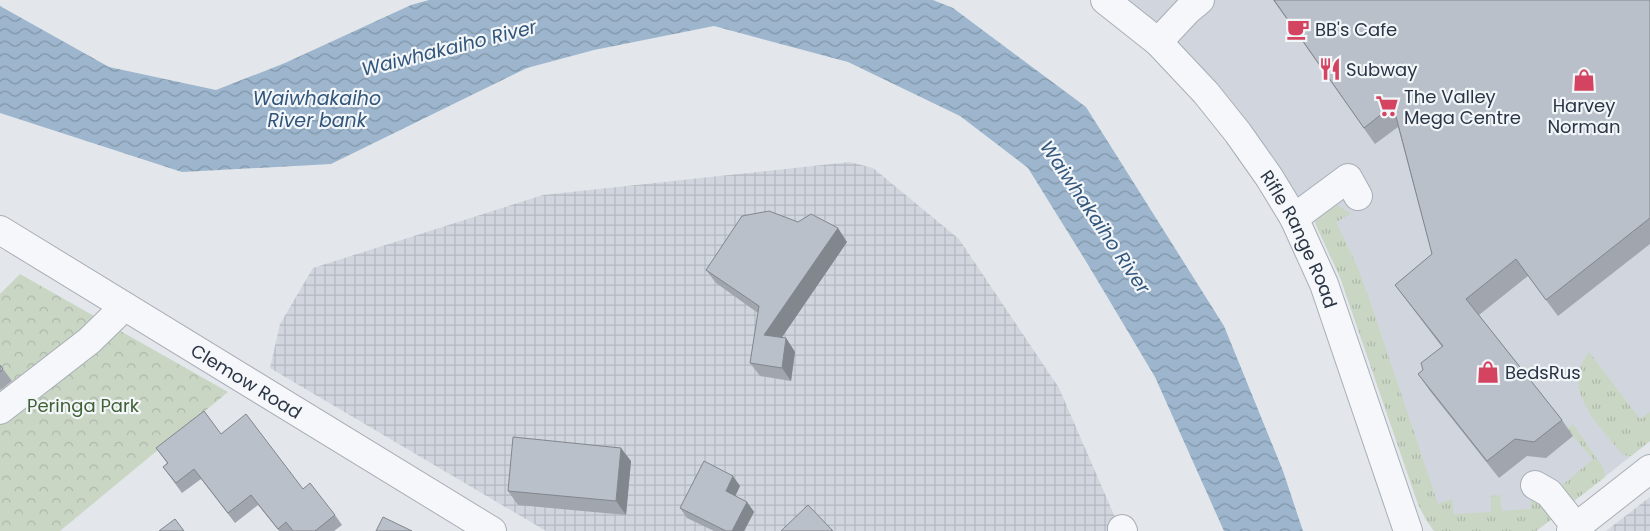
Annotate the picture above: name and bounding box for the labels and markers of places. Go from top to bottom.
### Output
cafe icon: BB's Cafe [1285,16,1311,42]
place label: BB's Cafe [1315,17,1397,42]
restaurant icon: Subway [1317,56,1343,82]
place label: Subway [1346,57,1417,82]
shop icon: Harvey Norman [1571,67,1597,93]
place label: The Valley Mega Centre [1404,84,1521,130]
supermarket icon: The Valley Mega Centre [1374,93,1400,119]
place label: Harvey Norman [1547,93,1621,139]
shop icon: BedsRus [1475,359,1501,385]
place label: BedsRus [1505,360,1581,385]

